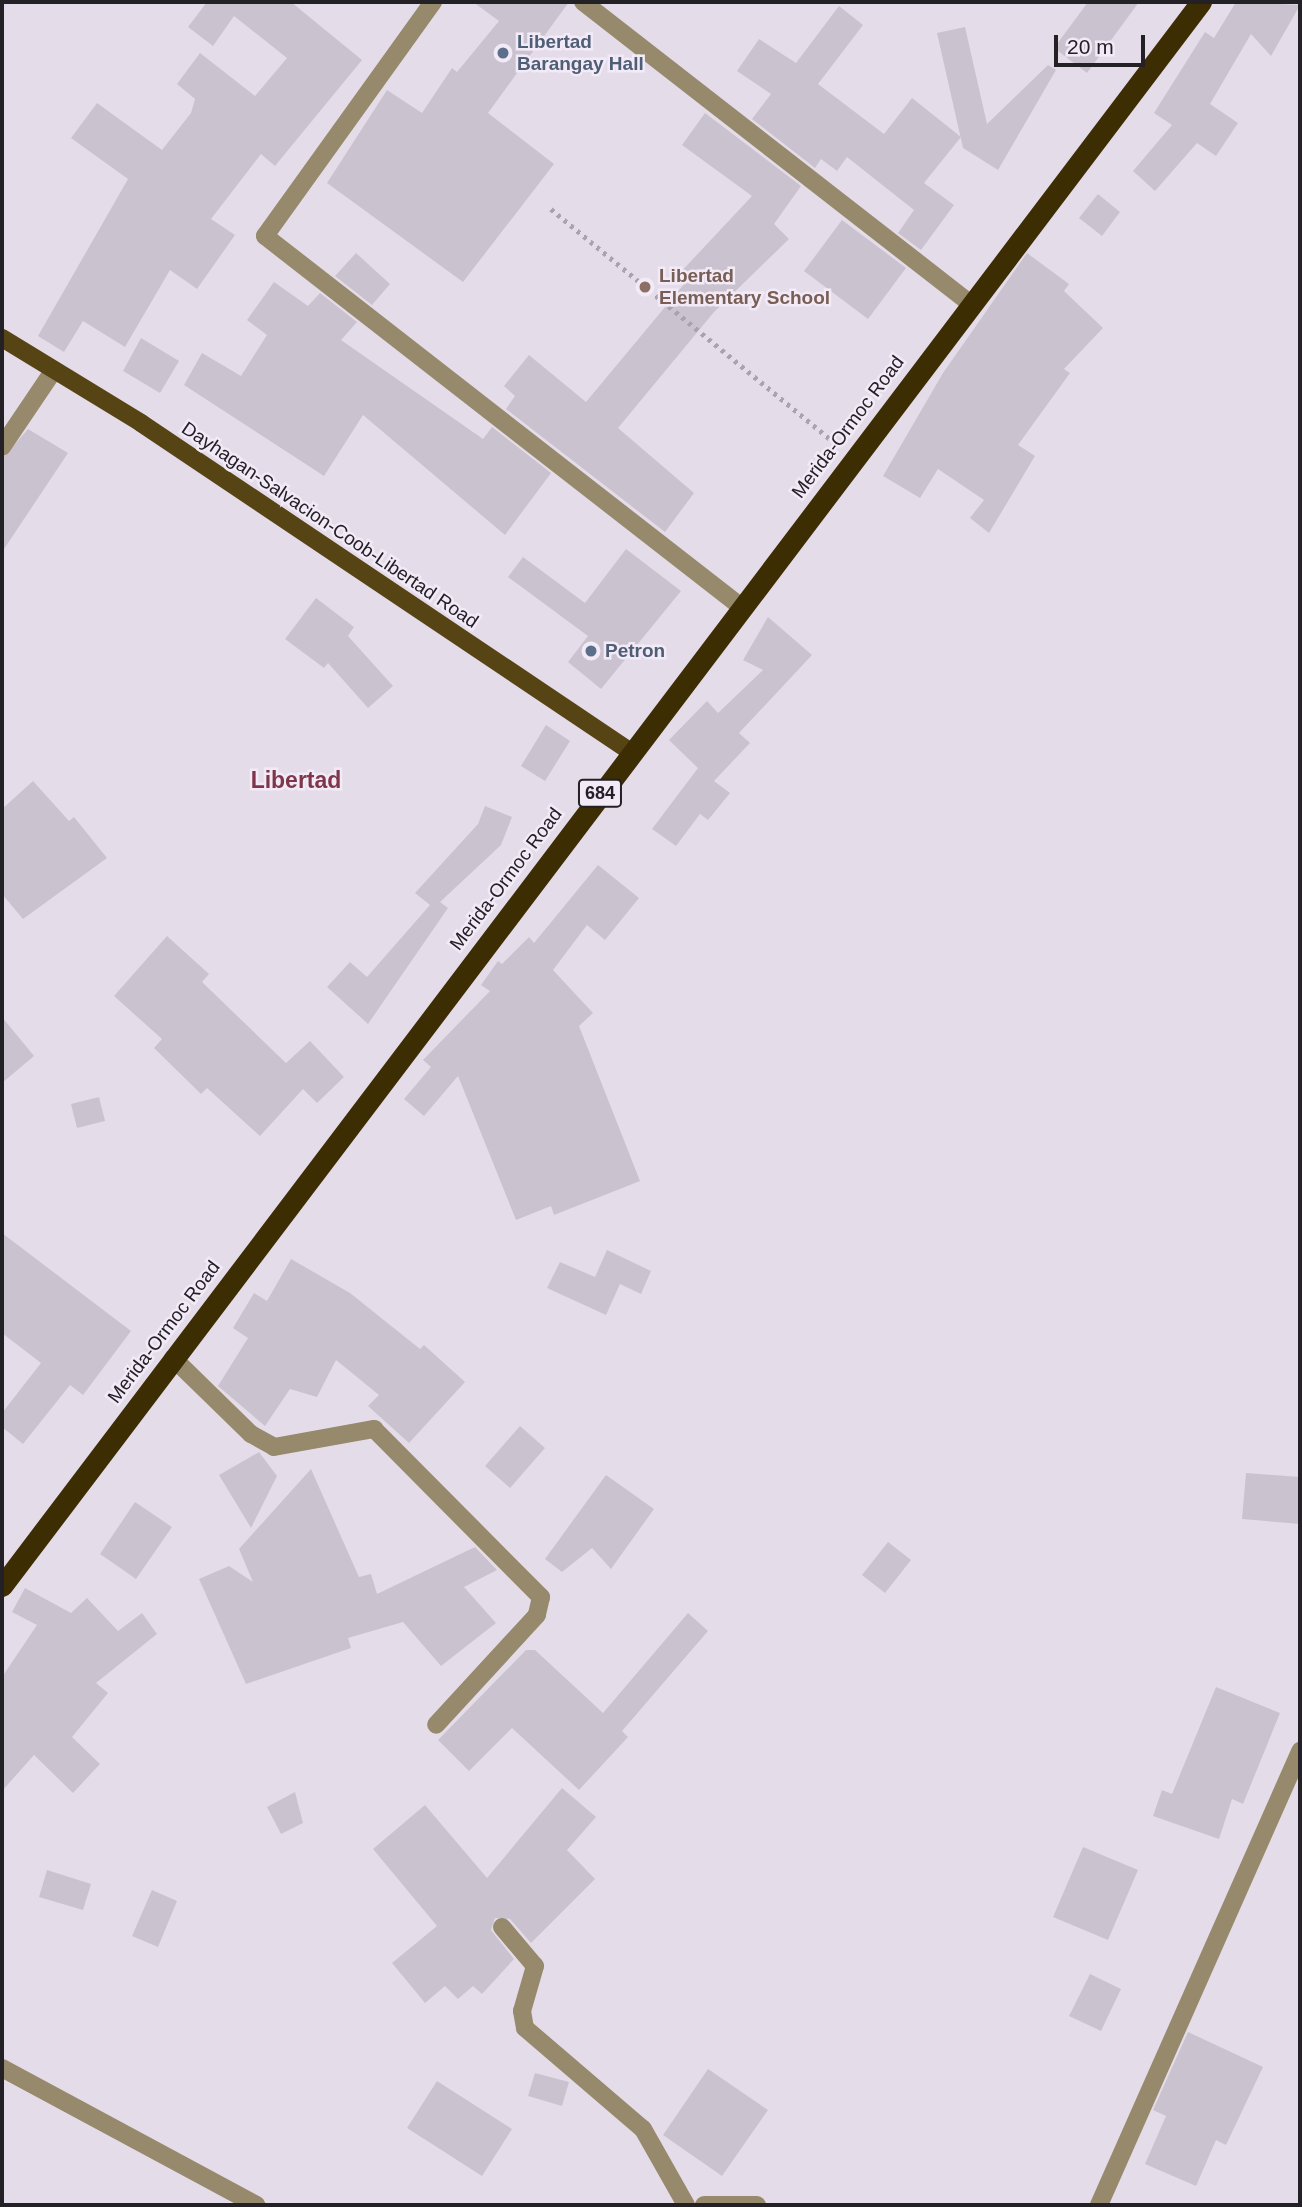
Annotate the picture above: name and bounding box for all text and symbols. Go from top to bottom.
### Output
scale bar [1057,21,1148,65]
place label: Libertad Barangay Hall [517,31,644,75]
text: 20 m [1067,35,1114,58]
marker: Libertad Barangay Hall [495,45,511,61]
place label: Libertad Elementary School [659,265,830,309]
marker: Libertad Elementary School [637,279,653,295]
street label: Merida-Ormoc Road [787,351,909,503]
street label: Dayhagan-Salvacion-Coob-Libertad Road [177,417,483,633]
place label: Petron [605,640,665,662]
marker: Petron [583,643,599,659]
district label: Libertad [251,766,341,794]
road number: 684 [577,778,623,808]
street label: Merida-Ormoc Road [445,803,567,955]
street label: Merida-Ormoc Road [103,1256,225,1408]

